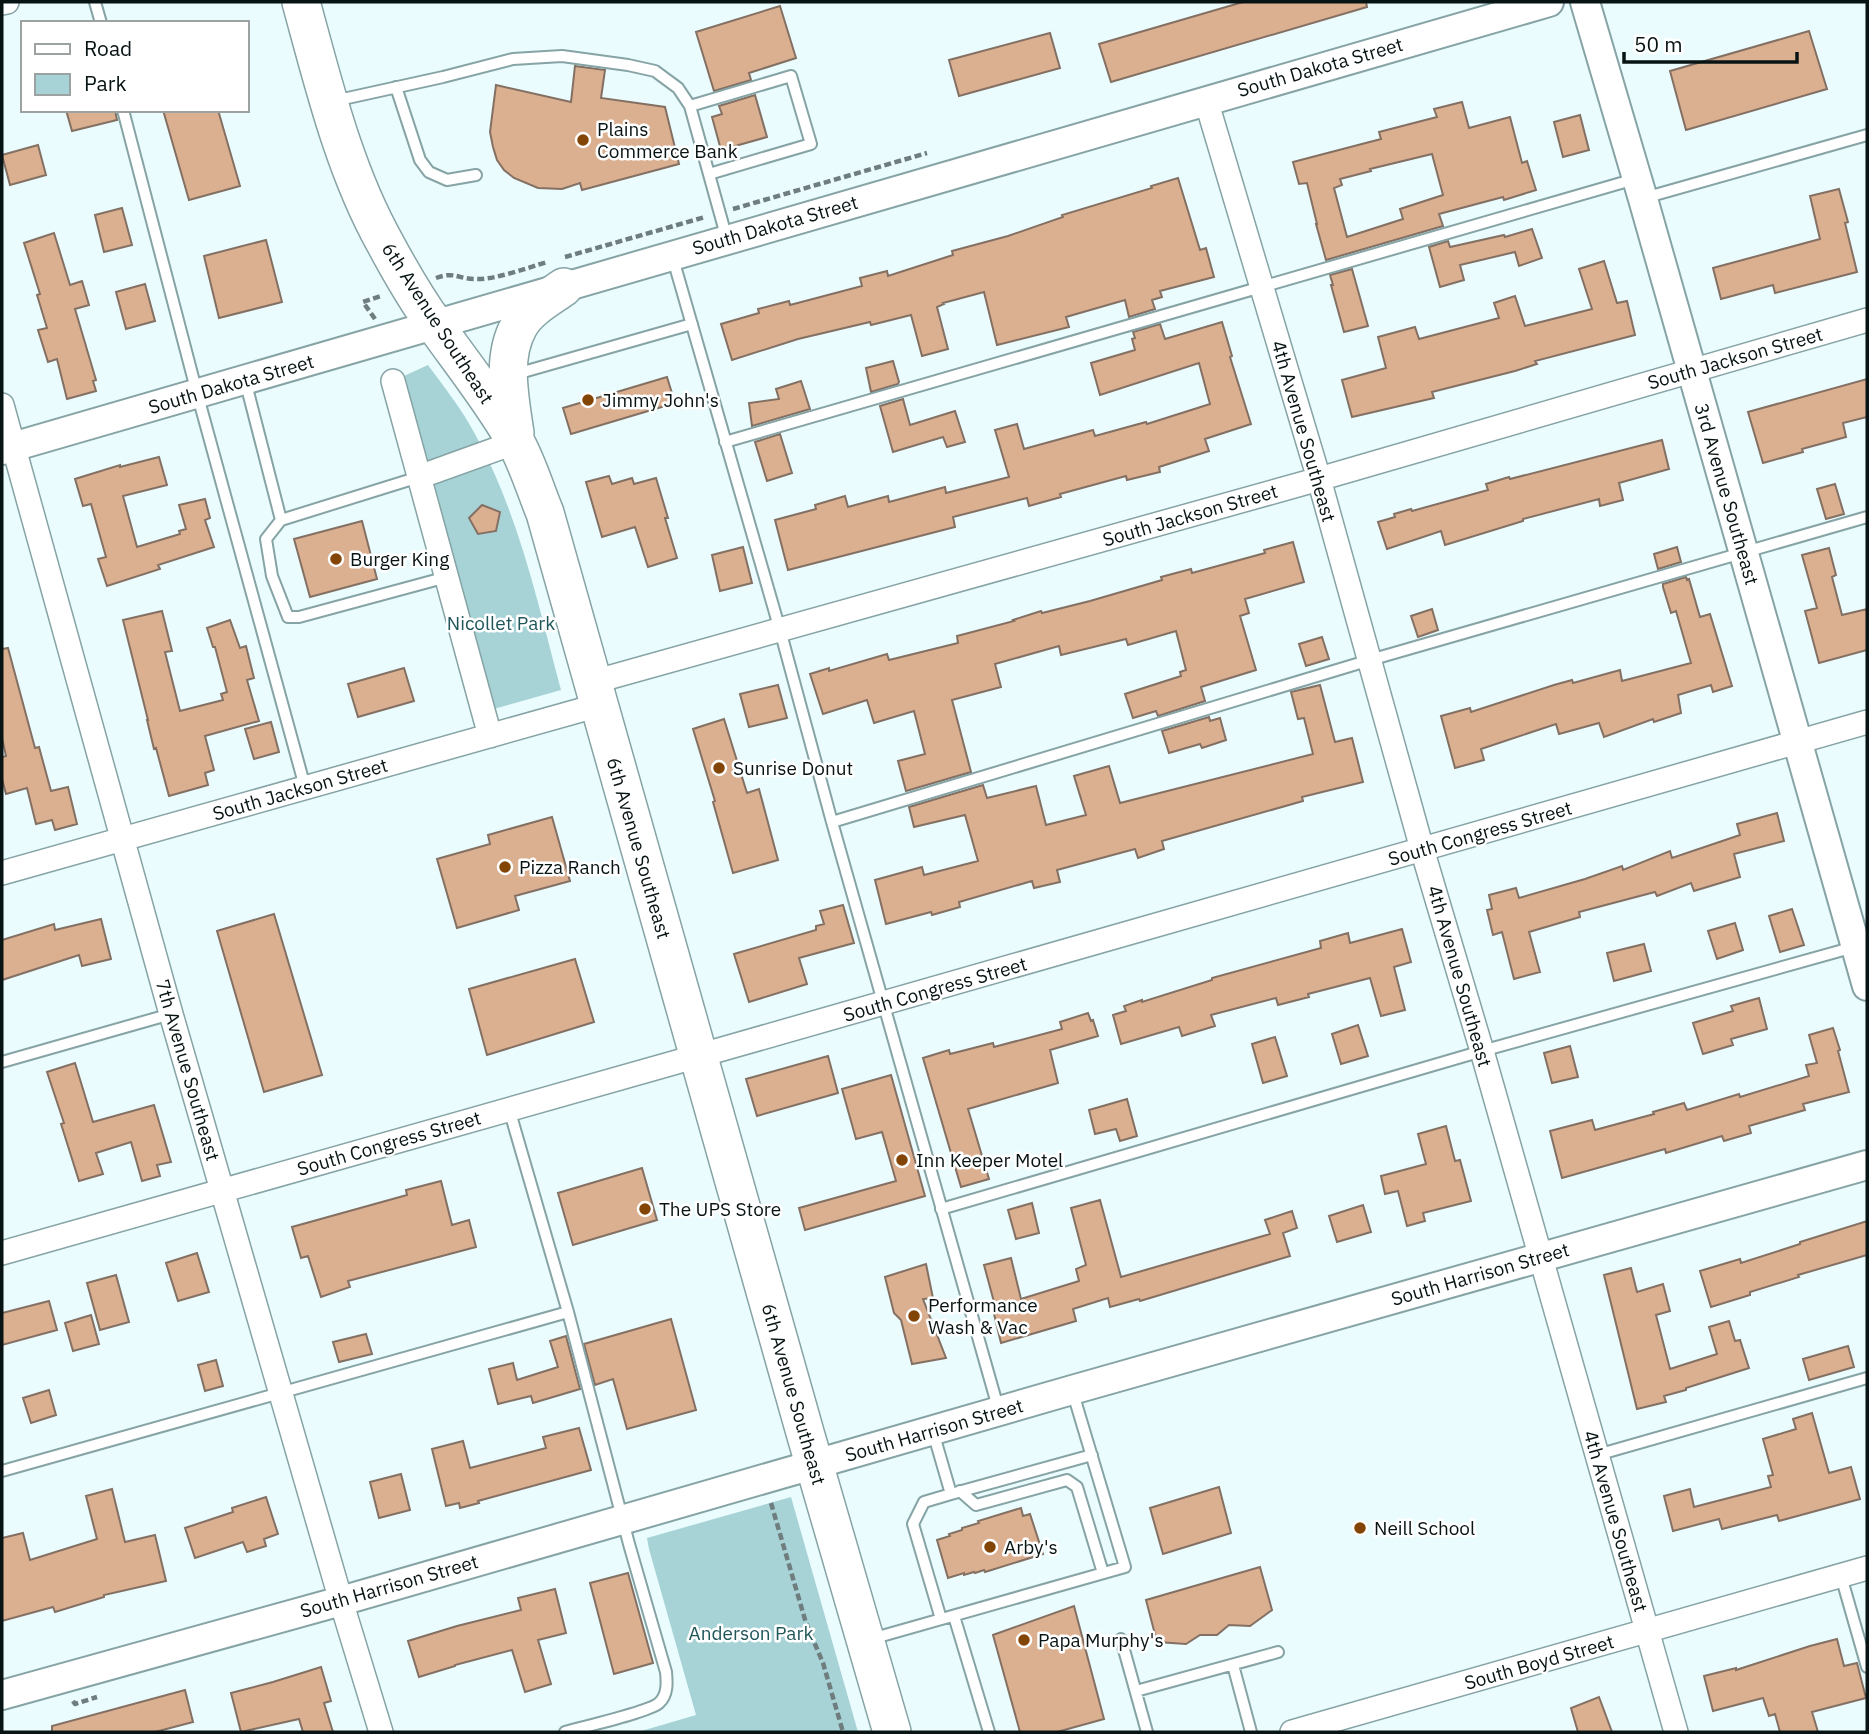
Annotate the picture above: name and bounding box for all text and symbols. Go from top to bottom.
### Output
legend [21,21,248,112]
scale bar [1624,21,1797,65]
text: 50 m [1634,30,1683,58]
street label: South Dakota Street [1234,32,1406,102]
text: Road [84,34,132,62]
text: Park [84,69,127,97]
place label: Plains Commerce Bank [597,117,738,163]
marker: Plains Commerce Bank [575,132,591,148]
street label: South Dakota Street [689,190,861,260]
street label: 6th Avenue Southeast [377,238,499,408]
street label: South Jackson Street [1645,322,1825,394]
street label: 4th Avenue Southeast [1267,338,1341,524]
street label: South Dakota Street [145,349,317,419]
place label: Jimmy John's [602,388,719,412]
marker: Jimmy John's [580,392,596,408]
street label: 3rd Avenue Southeast [1690,400,1764,588]
street label: South Jackson Street [1100,479,1280,551]
place label: Burger King [350,547,449,571]
marker: Burger King [328,551,344,567]
park label: Nicollet Park [447,611,555,635]
street label: South Jackson Street [210,753,390,825]
street label: 6th Avenue Southeast [602,755,676,941]
place label: Sunrise Donut [733,756,853,780]
marker: Sunrise Donut [711,760,727,776]
street label: South Congress Street [1385,795,1575,871]
place label: Pizza Ranch [519,855,621,879]
marker: Pizza Ranch [497,859,513,875]
street label: 4th Avenue Southeast [1423,883,1497,1069]
street label: South Congress Street [840,951,1030,1027]
street label: 7th Avenue Southeast [151,977,225,1163]
street label: South Congress Street [294,1105,484,1181]
place label: Inn Keeper Motel [916,1148,1063,1172]
marker: Inn Keeper Motel [894,1152,910,1168]
place label: The UPS Store [659,1197,781,1221]
marker: The UPS Store [637,1201,653,1217]
street label: South Harrison Street [1388,1237,1572,1311]
place label: Performance Wash & Vac [928,1293,1038,1339]
street label: 6th Avenue Southeast [757,1301,831,1487]
marker: Performance Wash & Vac [906,1308,922,1324]
street label: South Harrison Street [842,1393,1026,1467]
street label: 4th Avenue Southeast [1579,1428,1653,1614]
place label: Neill School [1374,1516,1475,1540]
marker: Neill School [1352,1520,1368,1536]
place label: Arby's [1004,1535,1058,1559]
marker: Arby's [982,1539,998,1555]
street label: South Harrison Street [297,1549,481,1623]
park label: Anderson Park [688,1621,814,1645]
place label: Papa Murphy's [1038,1628,1164,1652]
street label: South Boyd Street [1461,1629,1617,1695]
marker: Papa Murphy's [1016,1632,1032,1648]

